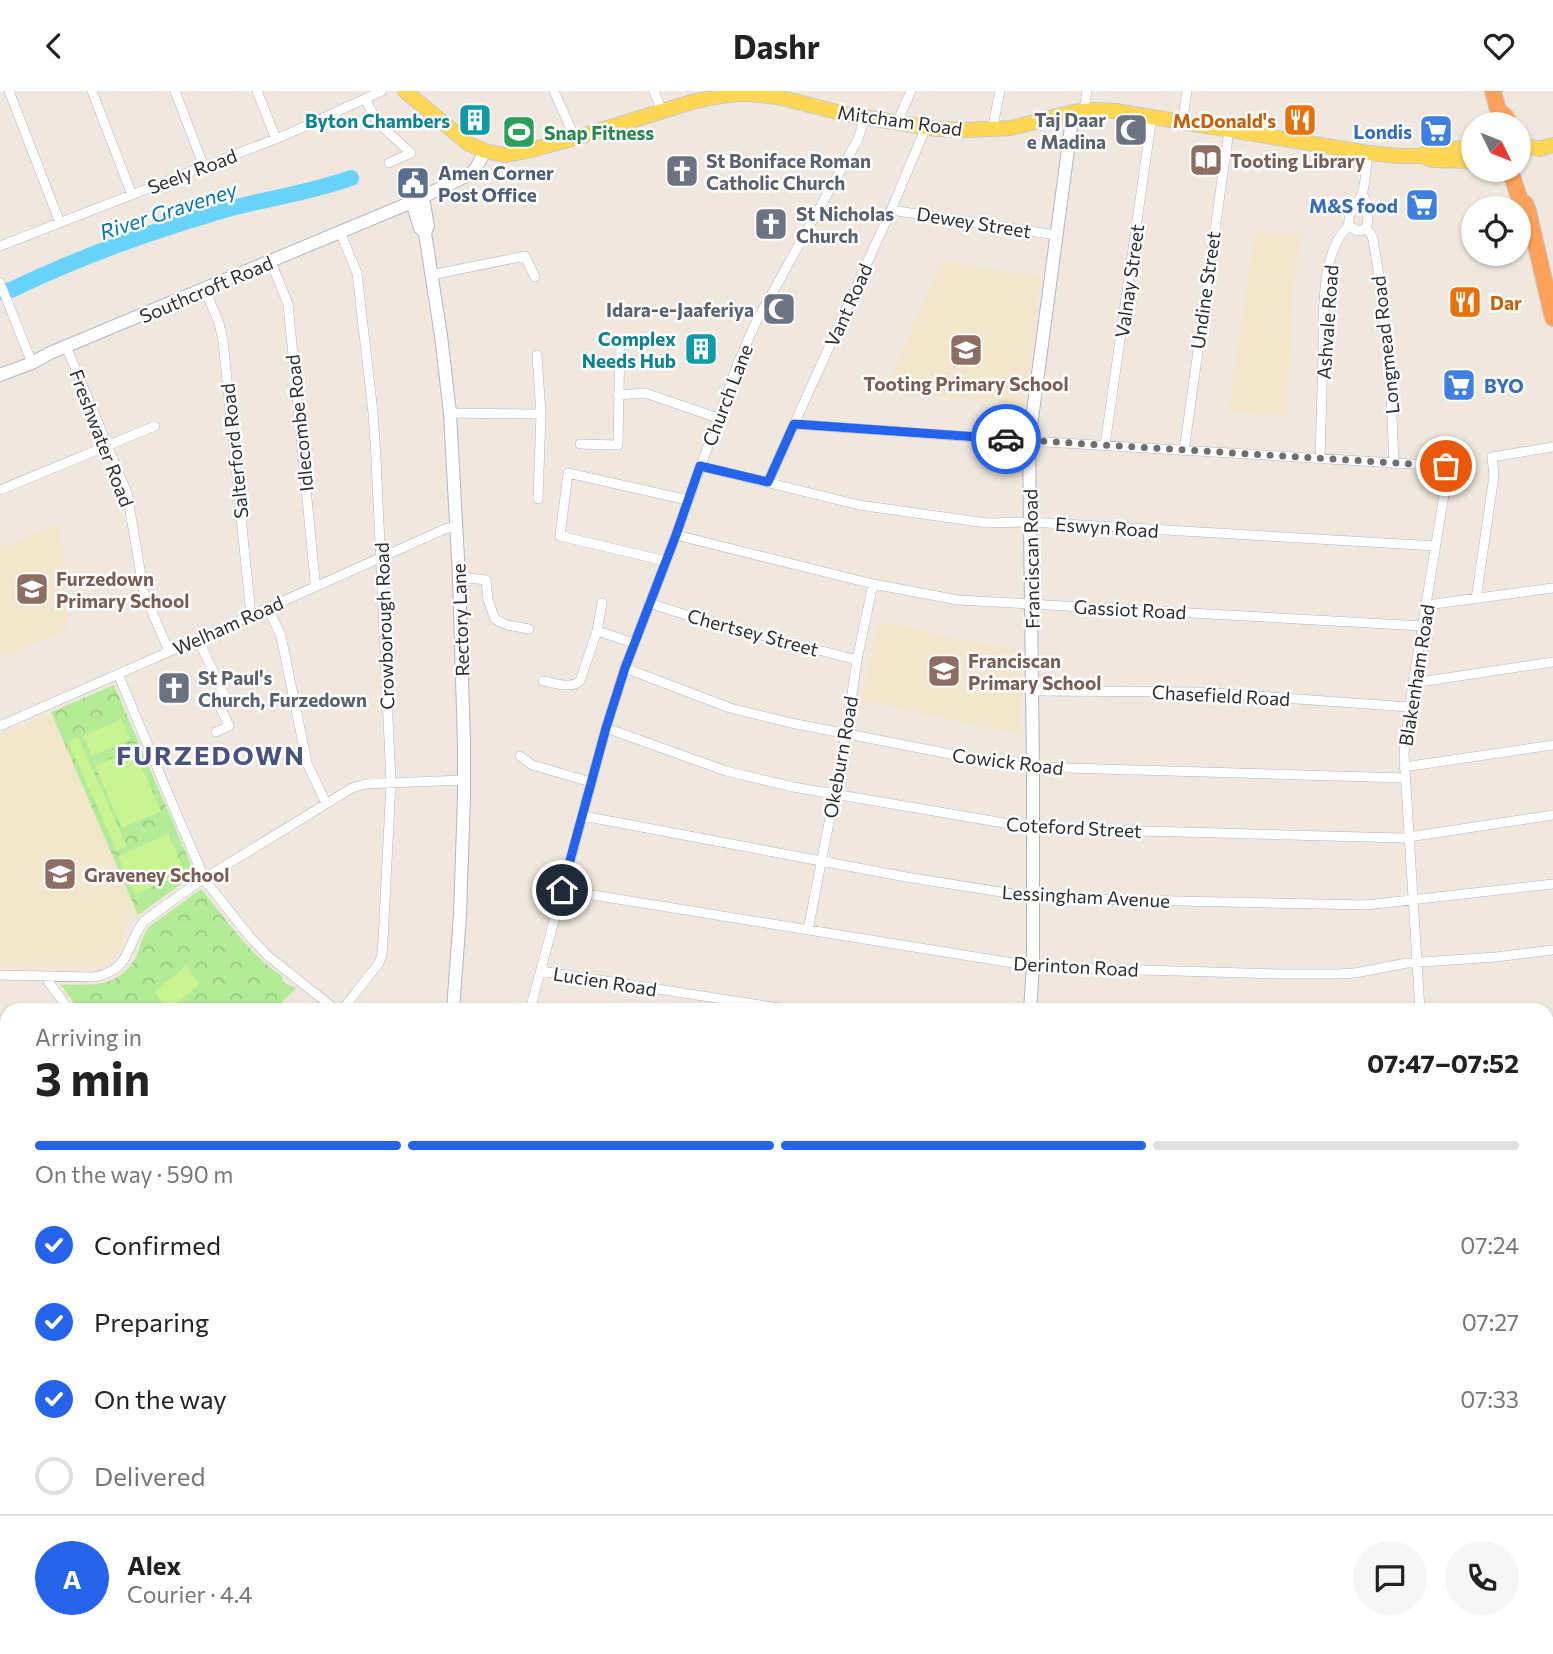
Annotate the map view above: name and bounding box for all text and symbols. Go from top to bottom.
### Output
text: Dashr [733,26,820,66]
icon: back [35,27,73,65]
icon: heart [1480,27,1518,65]
street label: Mitcham Road [836,100,964,140]
building icon: Byton Chambers [456,101,494,139]
restaurant icon: McDonald's [1281,101,1319,139]
place label: Taj Daar e Madina [1027,108,1106,153]
place label: Byton Chambers [305,109,450,132]
place label: McDonald's [1173,109,1276,132]
mosque icon: Taj Daar e Madina [1112,111,1150,149]
supermarket icon: Londis [1417,112,1455,150]
north arrow [1461,112,1531,182]
map controls [1461,112,1531,266]
sports icon: Snap Fitness [500,113,538,151]
place label: Londis [1353,120,1412,143]
place label: Snap Fitness [544,121,654,144]
library icon: Tooting Library [1187,141,1225,179]
street label: Seely Road [144,143,240,199]
place label: St Boniface Roman Catholic Church [706,149,871,194]
place label: Tooting Library [1230,149,1366,172]
church icon: St Boniface Roman Catholic Church [663,152,701,190]
place label: Amen Corner Post Office [438,161,554,206]
public building icon: Amen Corner Post Office [394,164,432,202]
water label: River Graveney [96,176,241,244]
supermarket icon: M&S food [1403,186,1441,224]
place label: M&S food [1309,194,1398,217]
button: locate [1461,196,1531,266]
place label: St Nicholas Church [796,202,894,247]
street label: Dewey Street [915,202,1033,242]
church icon: St Nicholas Church [752,205,790,243]
street label: Valnay Street [1110,222,1148,339]
street label: Undine Street [1185,229,1225,350]
street label: Southcroft Road [136,250,276,328]
street label: Vant Road [819,260,877,350]
street label: Ashvale Road [1312,264,1342,380]
street label: Longmead Road [1366,275,1404,415]
restaurant icon: Dar [1446,283,1484,321]
mosque icon: Idara-e-Jaaferiya [760,290,798,328]
place label: Dar [1490,291,1522,314]
place label: Idara-e-Jaaferiya [606,298,754,321]
place label: Complex Needs Hub [582,327,676,372]
building icon: Complex Needs Hub [682,330,720,368]
school or university icon: Tooting Primary School [947,331,985,369]
street label: Church Lane [697,341,757,449]
street label: Idlecombe Road [280,353,318,493]
street label: Freshwater Road [65,366,139,510]
supermarket icon: BYO [1440,366,1478,404]
place label: Tooting Primary School [863,372,1069,395]
place label: BYO [1484,374,1524,397]
street label: Salterford Road [215,382,253,520]
courier [971,404,1041,474]
icon: car [987,420,1025,458]
pin [1416,436,1476,496]
icon: bag [1427,447,1465,485]
street label: Franciscan Road [1018,489,1044,629]
street label: Eswyn Road [1055,512,1159,542]
street label: Crowborough Road [370,542,398,710]
street label: Rectory Lane [447,563,473,677]
place label: Furzedown Primary School [56,567,189,612]
school or university icon: Furzedown Primary School [13,570,51,608]
street label: Welham Road [169,590,287,660]
street label: Gassiot Road [1073,595,1187,623]
street label: Blakenham Road [1393,602,1439,748]
street label: Chertsey Street [685,603,821,661]
place label: Franciscan Primary School [968,649,1101,694]
school or university icon: Franciscan Primary School [925,652,963,690]
place label: St Paul's Church, Furzedown [198,666,367,711]
church icon: St Paul's Church, Furzedown [155,669,193,707]
street label: Chasefield Road [1151,680,1291,710]
street label: Okeburn Road [818,694,862,820]
district label: FURZEDOWN [116,739,306,770]
street label: Cowick Road [951,743,1065,779]
street label: Coteford Street [1006,812,1143,842]
school or university icon: Graveney School [41,855,79,893]
pin [532,860,592,920]
place label: Graveney School [84,863,229,886]
icon: home [543,871,581,909]
street label: Lessingham Avenue [1001,880,1171,912]
street label: Derinton Road [1013,951,1139,981]
street label: Lucien Road [552,961,658,1001]
text: Arriving in [35,1023,142,1051]
text: 07:47–07:52 [1367,1047,1519,1078]
text: 3 min [35,1049,150,1105]
text: On the way · 590 m [35,1160,233,1188]
icon: check [35,1226,73,1264]
text: Confirmed [94,1229,221,1260]
text: 07:24 [1460,1231,1519,1259]
icon: check [35,1303,73,1341]
text: Preparing [94,1306,209,1337]
text: 07:27 [1462,1308,1519,1336]
icon: check [35,1380,73,1418]
text: On the way [94,1383,227,1414]
text: 07:33 [1460,1385,1519,1413]
text: Delivered [94,1460,205,1491]
button: chat [1353,1541,1427,1615]
button: phone [1445,1541,1519,1615]
text: Alex [127,1549,181,1580]
text: A [63,1563,81,1594]
text: Courier · 4.4 [127,1580,253,1608]

